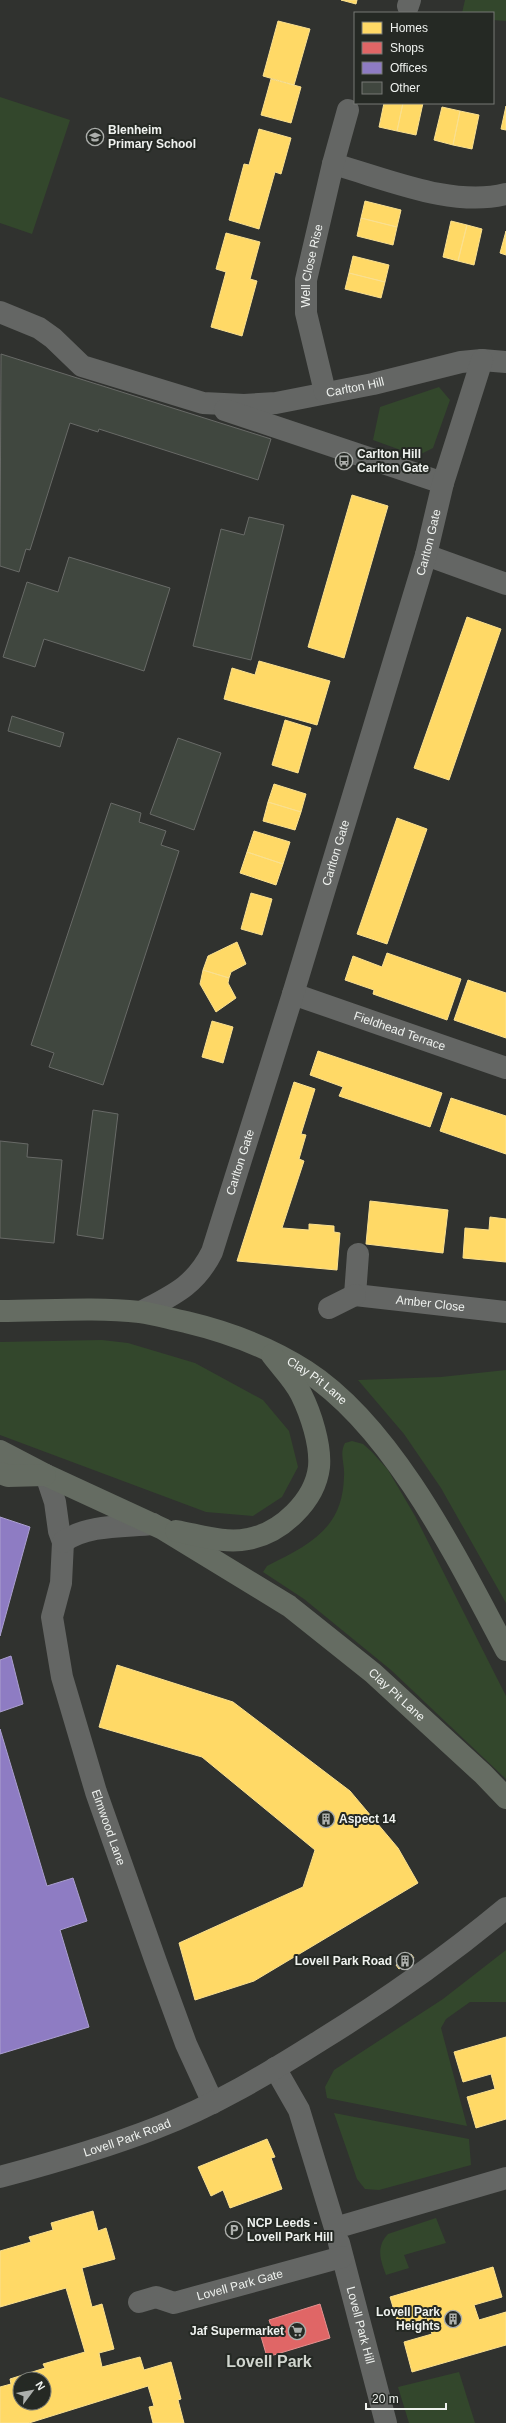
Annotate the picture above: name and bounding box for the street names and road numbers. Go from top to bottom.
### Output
street label: Well Close Rise [299,223,326,308]
street label: Carlton Hill [325,374,386,400]
street label: Carlton Gate [413,507,444,577]
street label: Carlton Gate [319,818,352,887]
street label: Fieldhead Terrace [352,1009,448,1054]
street label: Carlton Gate [223,1127,257,1197]
street label: Amber Close [395,1293,466,1314]
street label: Clay Pit Lane [284,1354,350,1408]
street label: Clay Pit Lane [366,1665,428,1724]
street label: Elmwood Lane [89,1788,128,1868]
street label: Lovell Park Road [82,2116,173,2160]
street label: Lovell Park Gate [195,2266,285,2303]
street label: Lovell Park Hill [344,2285,377,2365]

